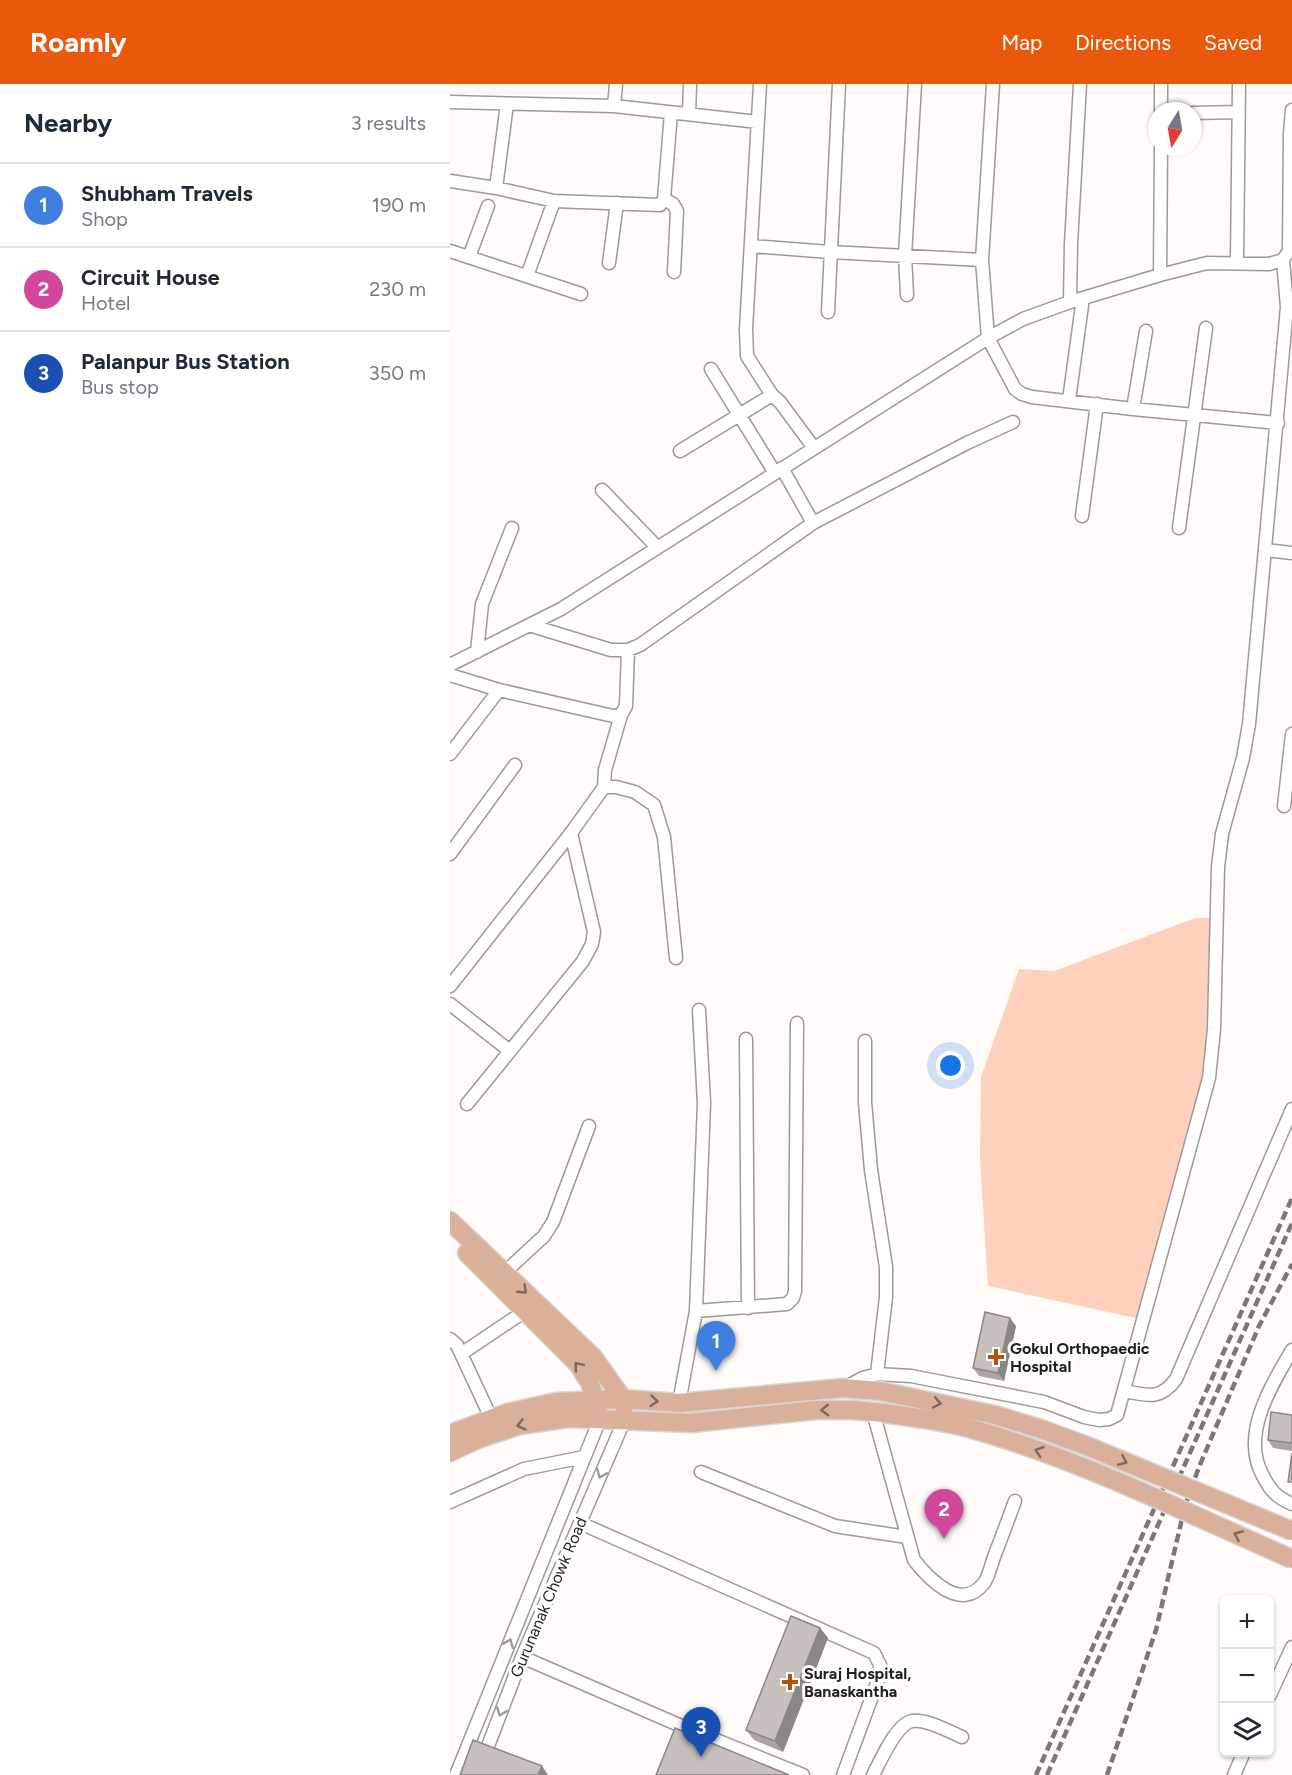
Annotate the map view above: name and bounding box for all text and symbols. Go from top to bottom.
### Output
text: Roamly [30,25,127,59]
text: Map [1001,30,1042,55]
text: Directions [1075,30,1171,55]
text: Saved [1204,30,1262,55]
north arrow [1148,102,1202,156]
text: Nearby [24,107,112,139]
text: 3 results [351,111,426,135]
text: Shubham Travels [81,180,253,207]
text: 1 [39,193,48,217]
text: 190 m [372,193,426,217]
text: Shop [81,207,128,231]
text: Circuit House [81,264,220,291]
text: 2 [38,277,49,301]
text: 230 m [369,277,426,301]
text: Hotel [81,291,130,315]
text: Palanpur Bus Station [81,348,290,375]
text: 3 [38,361,49,385]
text: 350 m [369,361,426,385]
text: Bus stop [81,375,159,399]
your location [936,1051,965,1080]
one-way arrow [516,1282,527,1293]
pin: 1 [696,1322,736,1371]
place label: Gokul Orthopaedic Hospital [1010,1339,1150,1376]
marker: Gokul Orthopaedic Hospital [987,1348,1005,1366]
one-way arrow [574,1362,585,1373]
one-way arrow [649,1394,658,1407]
one-way arrow [932,1396,942,1409]
one-way arrow [821,1404,830,1416]
one-way arrow [516,1418,526,1431]
one-way arrow [1035,1446,1045,1459]
one-way arrow [1116,1454,1127,1466]
one-way arrow [596,1468,608,1479]
pin: 2 [924,1490,964,1539]
street label: Gurunanak Chowk Road [506,1514,591,1680]
one-way arrow [1234,1530,1245,1542]
map controls [1220,1595,1274,1757]
button: + [1220,1595,1274,1649]
one-way arrow [502,1638,514,1649]
button: − [1220,1649,1274,1703]
place label: Suraj Hospital, Banaskantha [804,1664,911,1701]
marker: Suraj Hospital, Banaskantha [781,1673,799,1691]
button: layers [1220,1703,1274,1757]
one-way arrow [496,1706,508,1717]
pin: 3 [682,1708,720,1757]

